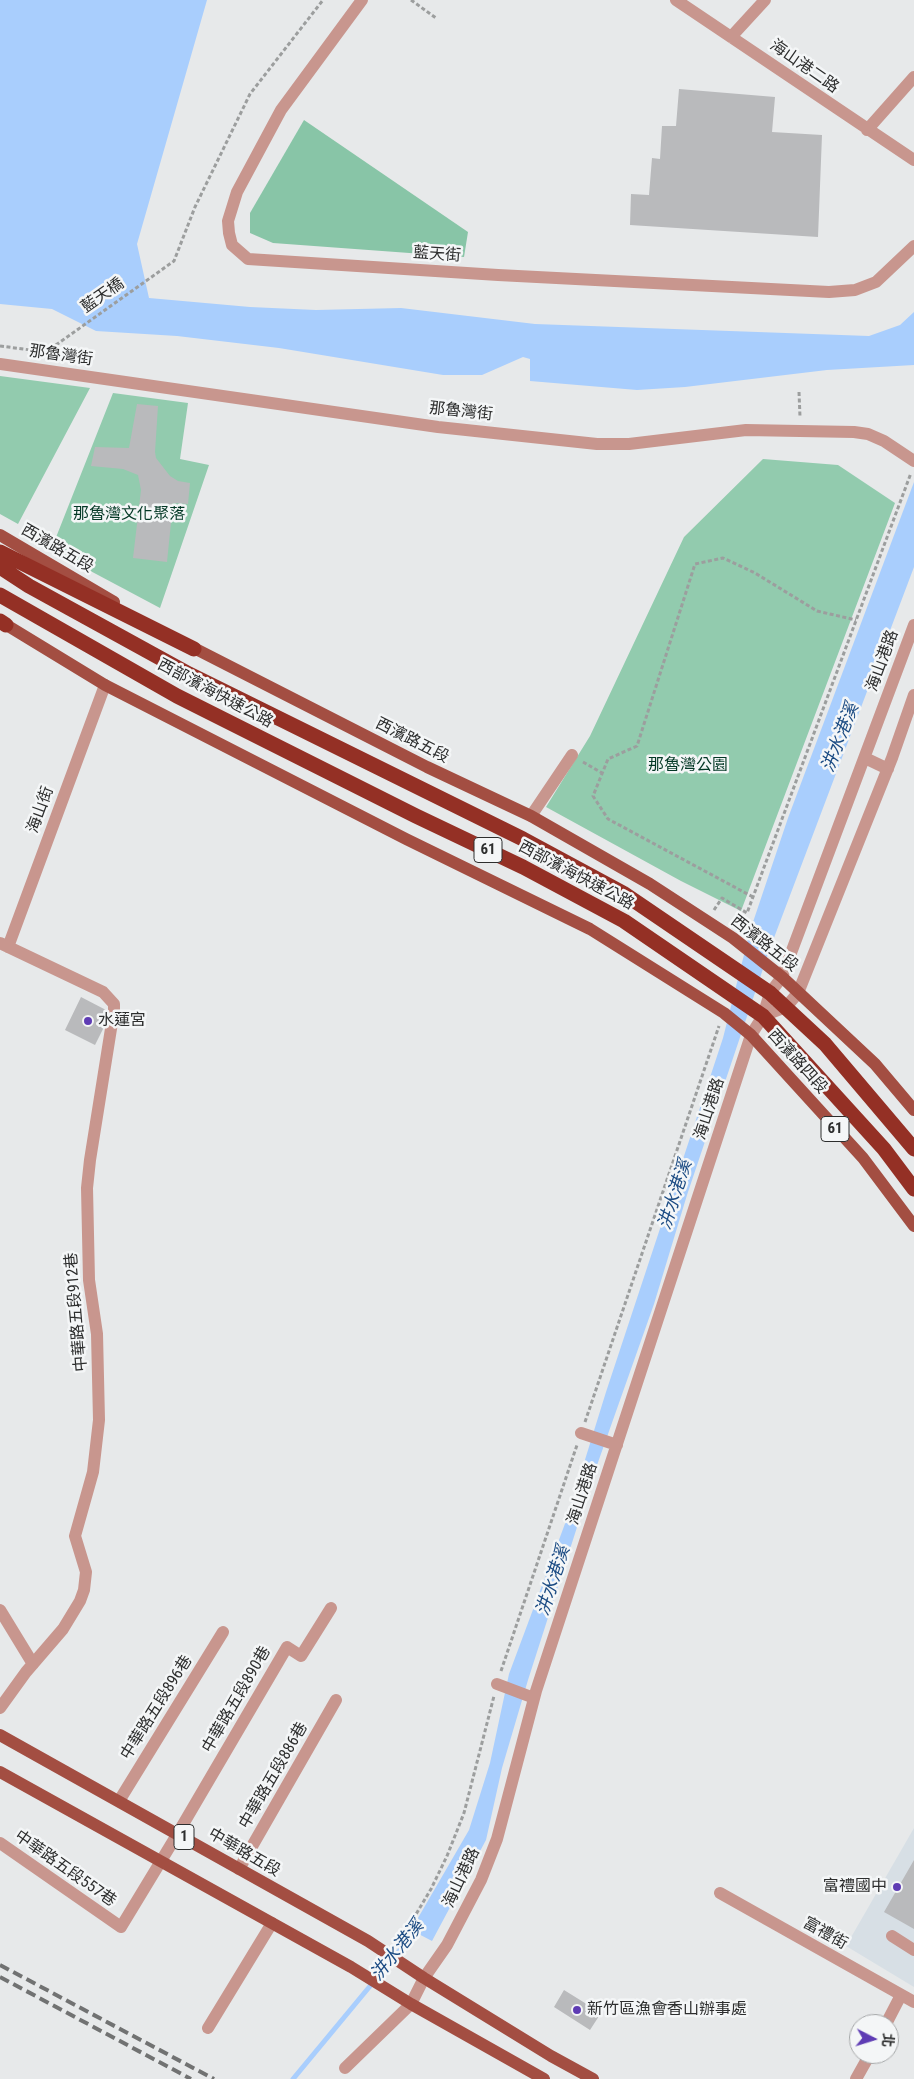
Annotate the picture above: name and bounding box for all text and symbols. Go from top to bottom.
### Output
street label: 海山港二路 [766,36,842,98]
street label: 藍天街 [412,244,462,266]
street label: 藍天橋 [78,274,128,318]
street label: 那魯灣街 [28,342,94,370]
street label: 那魯灣街 [428,399,494,425]
park label: 那魯灣文化聚落 [73,505,185,525]
street label: 西濱路五段 [18,521,96,577]
street label: 海山港路 [863,628,903,694]
street label: 西部濱海快速公路 [154,655,276,733]
water label: 汫水港溪 [818,701,864,775]
street label: 西濱路五段 [372,714,452,768]
park label: 那魯灣公園 [648,756,728,776]
street label: 海山街 [24,784,58,836]
street label: 西部濱海快速公路 [515,837,637,915]
road number: 61 [474,838,502,862]
street label: 西濱路五段 [727,912,801,976]
place label: 水蓮宮 [98,1011,146,1031]
marker: 水蓮宮 [82,1015,94,1027]
street label: 西濱路四段 [763,1026,831,1098]
street label: 海山港路 [691,1076,729,1142]
road number: 61 [821,1116,849,1142]
water label: 汫水港溪 [655,1157,697,1233]
street label: 中華路五段912巷 [62,1252,92,1372]
street label: 海山港路 [564,1461,602,1527]
water label: 汫水港溪 [533,1543,575,1619]
street label: 中華路五段890巷 [199,1643,275,1757]
street label: 中華路五段896巷 [117,1652,197,1764]
street label: 中華路五段886巷 [236,1719,312,1833]
road number: 1 [174,1824,194,1850]
street label: 中華路五段 [205,1825,283,1881]
street label: 中華路五段557巷 [10,1827,120,1911]
street label: 海山港路 [440,1845,484,1911]
place label: 富禮國中 [823,1877,887,1897]
marker: 富禮國中 [891,1881,903,1893]
street label: 富禮街 [799,1914,851,1954]
water label: 汫水港溪 [367,1916,429,1986]
place label: 新竹區漁會香山辦事處 [587,2000,747,2020]
marker: 新竹區漁會香山辦事處 [571,2004,583,2016]
north arrow [849,2014,899,2064]
text: 北 [879,2033,897,2048]

